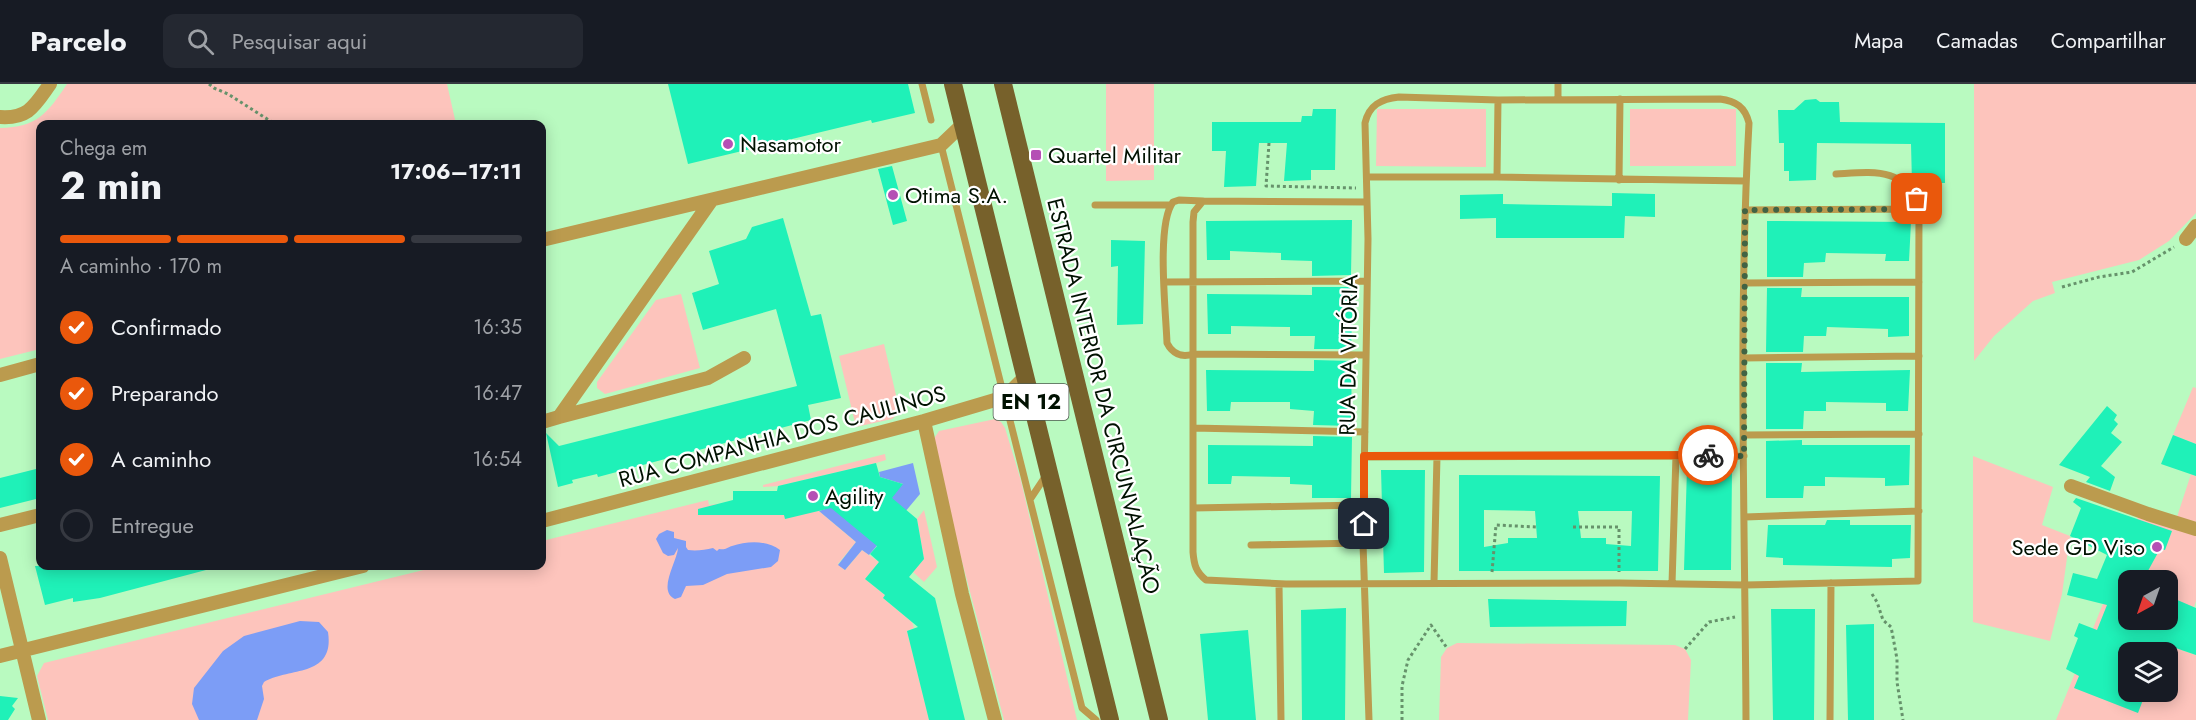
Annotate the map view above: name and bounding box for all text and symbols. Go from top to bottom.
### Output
search box [163,14,583,68]
text: Parcelo [30,21,127,62]
icon: search [184,25,217,58]
text: Pesquisar aqui [232,25,367,57]
text: Mapa [1854,26,1903,56]
text: Camadas [1936,26,2018,56]
text: Compartilhar [2051,26,2166,56]
place label: Nasamotor [740,128,842,160]
text: Chega em [60,134,147,163]
marker: Nasamotor [721,137,735,151]
place label: Quartel Militar [1048,139,1182,171]
marker: Quartel Militar [1029,148,1043,162]
text: 17:06–17:11 [390,155,522,187]
text: 2 min [60,157,162,214]
pin [1891,173,1942,224]
place label: Otima S.A. [905,179,1008,211]
icon: bag [1900,182,1933,215]
marker: Otima S.A. [886,188,900,202]
street label: ESTRADA INTERIOR DA CIRCUNVALAÇÃO [1039,195,1169,597]
text: A caminho · 170 m [60,252,222,281]
street label: RUA DA VITÓRIA [1331,274,1365,436]
icon: check [60,311,93,344]
text: Confirmado [111,311,221,343]
text: 16:35 [473,313,522,342]
icon: check [60,377,93,410]
text: Preparando [111,377,219,409]
street label: RUA COMPANHIA DOS CAULINOS [615,377,949,495]
text: 16:47 [473,379,522,408]
road number: EN 12 [994,384,1068,420]
courier [1678,425,1738,485]
icon: bike [1692,439,1725,472]
icon: check [60,443,93,476]
text: A caminho [111,443,211,475]
text: 16:54 [473,445,522,474]
place label: Agility [825,480,884,512]
marker: Agility [806,489,820,503]
pin [1338,498,1389,549]
icon: home [1347,507,1380,540]
text: Entregue [111,509,194,541]
place label: Sede GD Viso [2011,531,2145,563]
marker: Sede GD Viso [2150,540,2164,554]
north arrow [2118,570,2178,630]
map controls [2118,570,2178,702]
button: layers [2118,642,2178,702]

